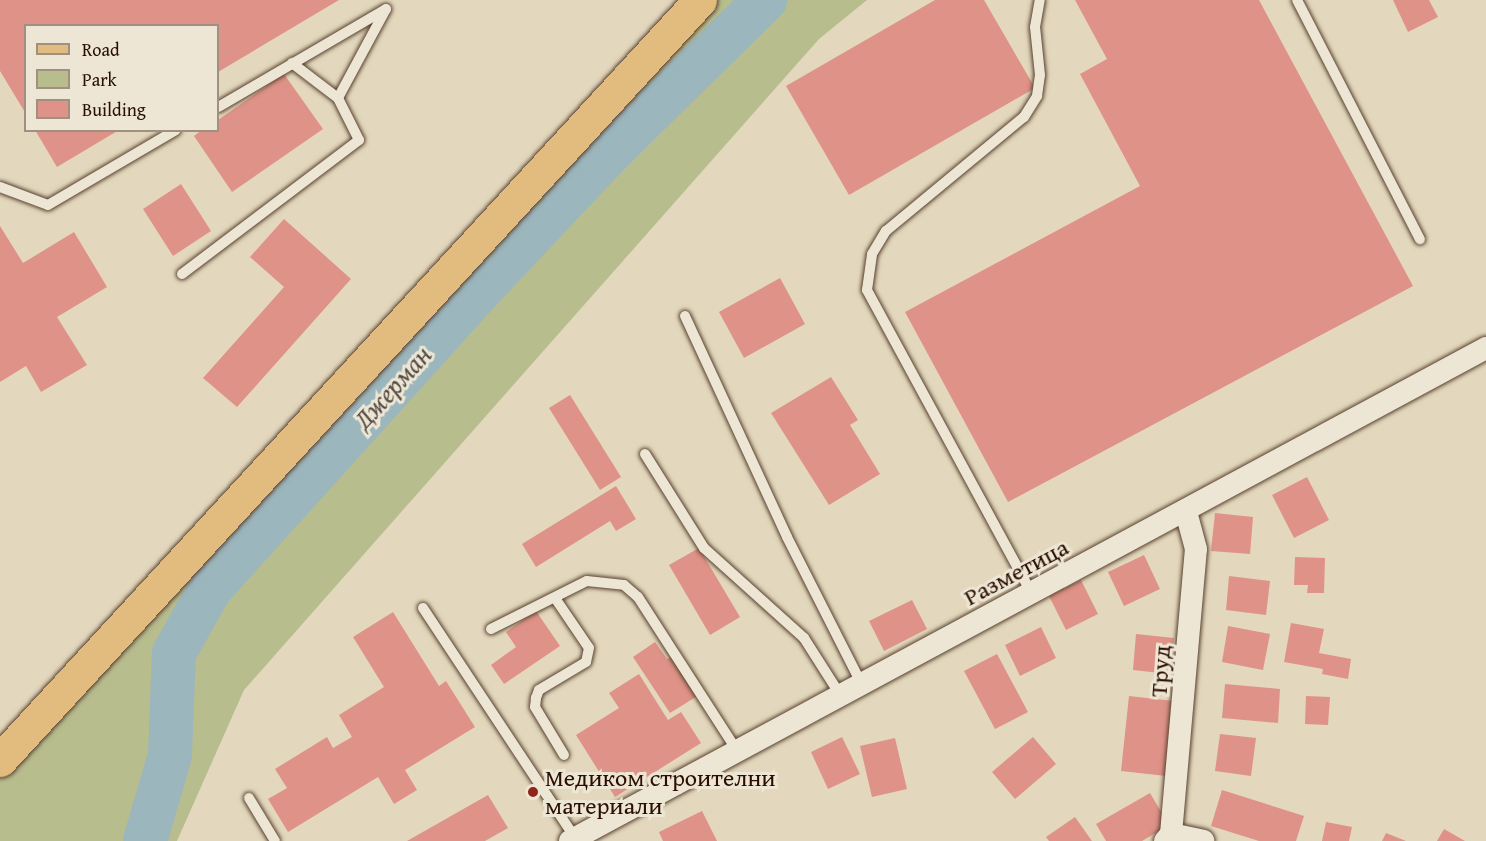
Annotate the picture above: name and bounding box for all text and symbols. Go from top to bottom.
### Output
legend [24,24,219,132]
text: Road [82,36,120,63]
text: Park [82,66,117,93]
text: Building [82,96,146,123]
water label: Джерман [347,339,437,435]
street label: Разметица [959,533,1073,611]
street label: Труд [1144,644,1176,698]
place label: Медиком строителни материали [545,764,776,820]
marker: Медиком строителни материали [526,785,540,799]

